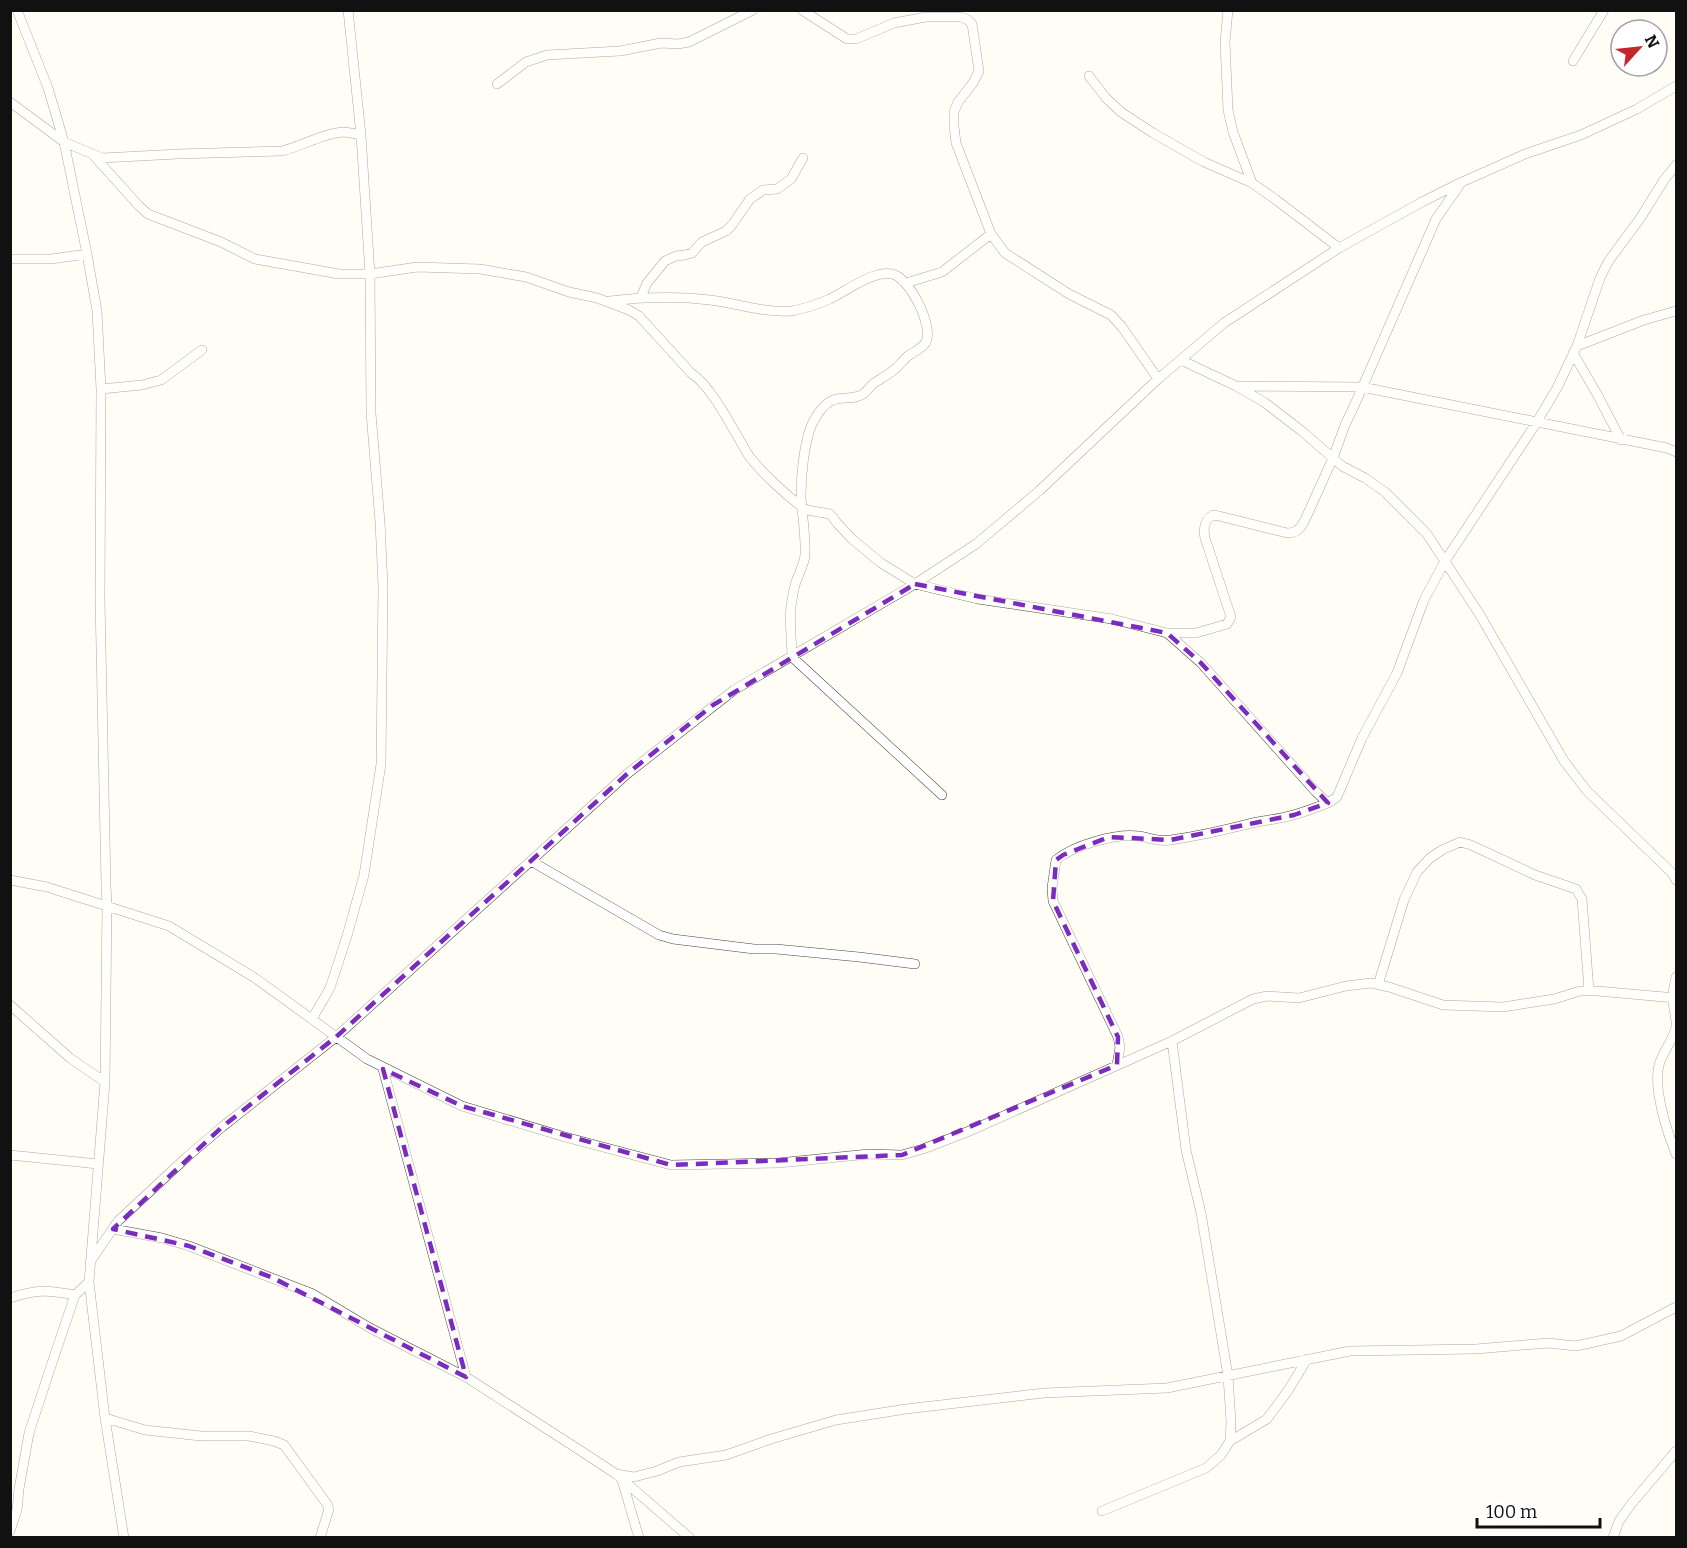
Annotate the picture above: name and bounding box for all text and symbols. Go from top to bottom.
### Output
north arrow [1609,18,1669,78]
text: N [1641,32,1663,51]
scale bar [1477,1491,1600,1529]
text: 100 m [1486,1501,1537,1523]

